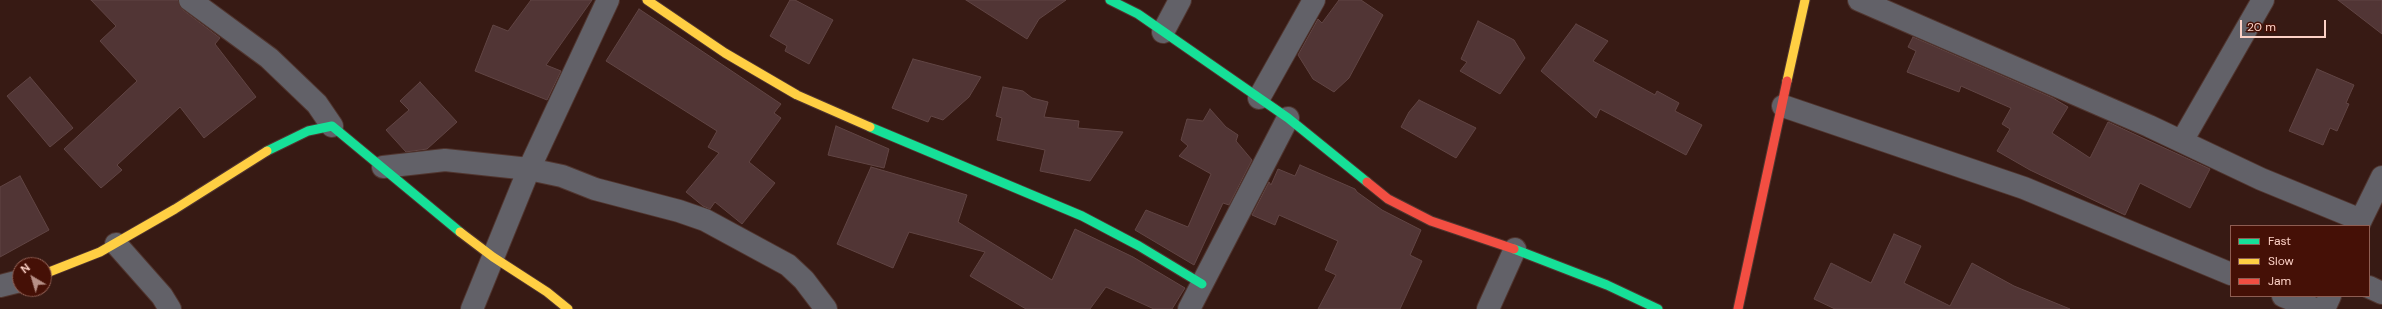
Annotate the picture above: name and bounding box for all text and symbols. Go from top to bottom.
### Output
scale bar [2242,12,2328,38]
text: 20 m [2247,19,2276,35]
legend [2230,225,2370,297]
text: Fast [2268,233,2291,249]
text: Slow [2268,253,2294,269]
north arrow [12,257,52,297]
text: N [18,260,33,276]
text: Jam [2268,273,2291,289]

